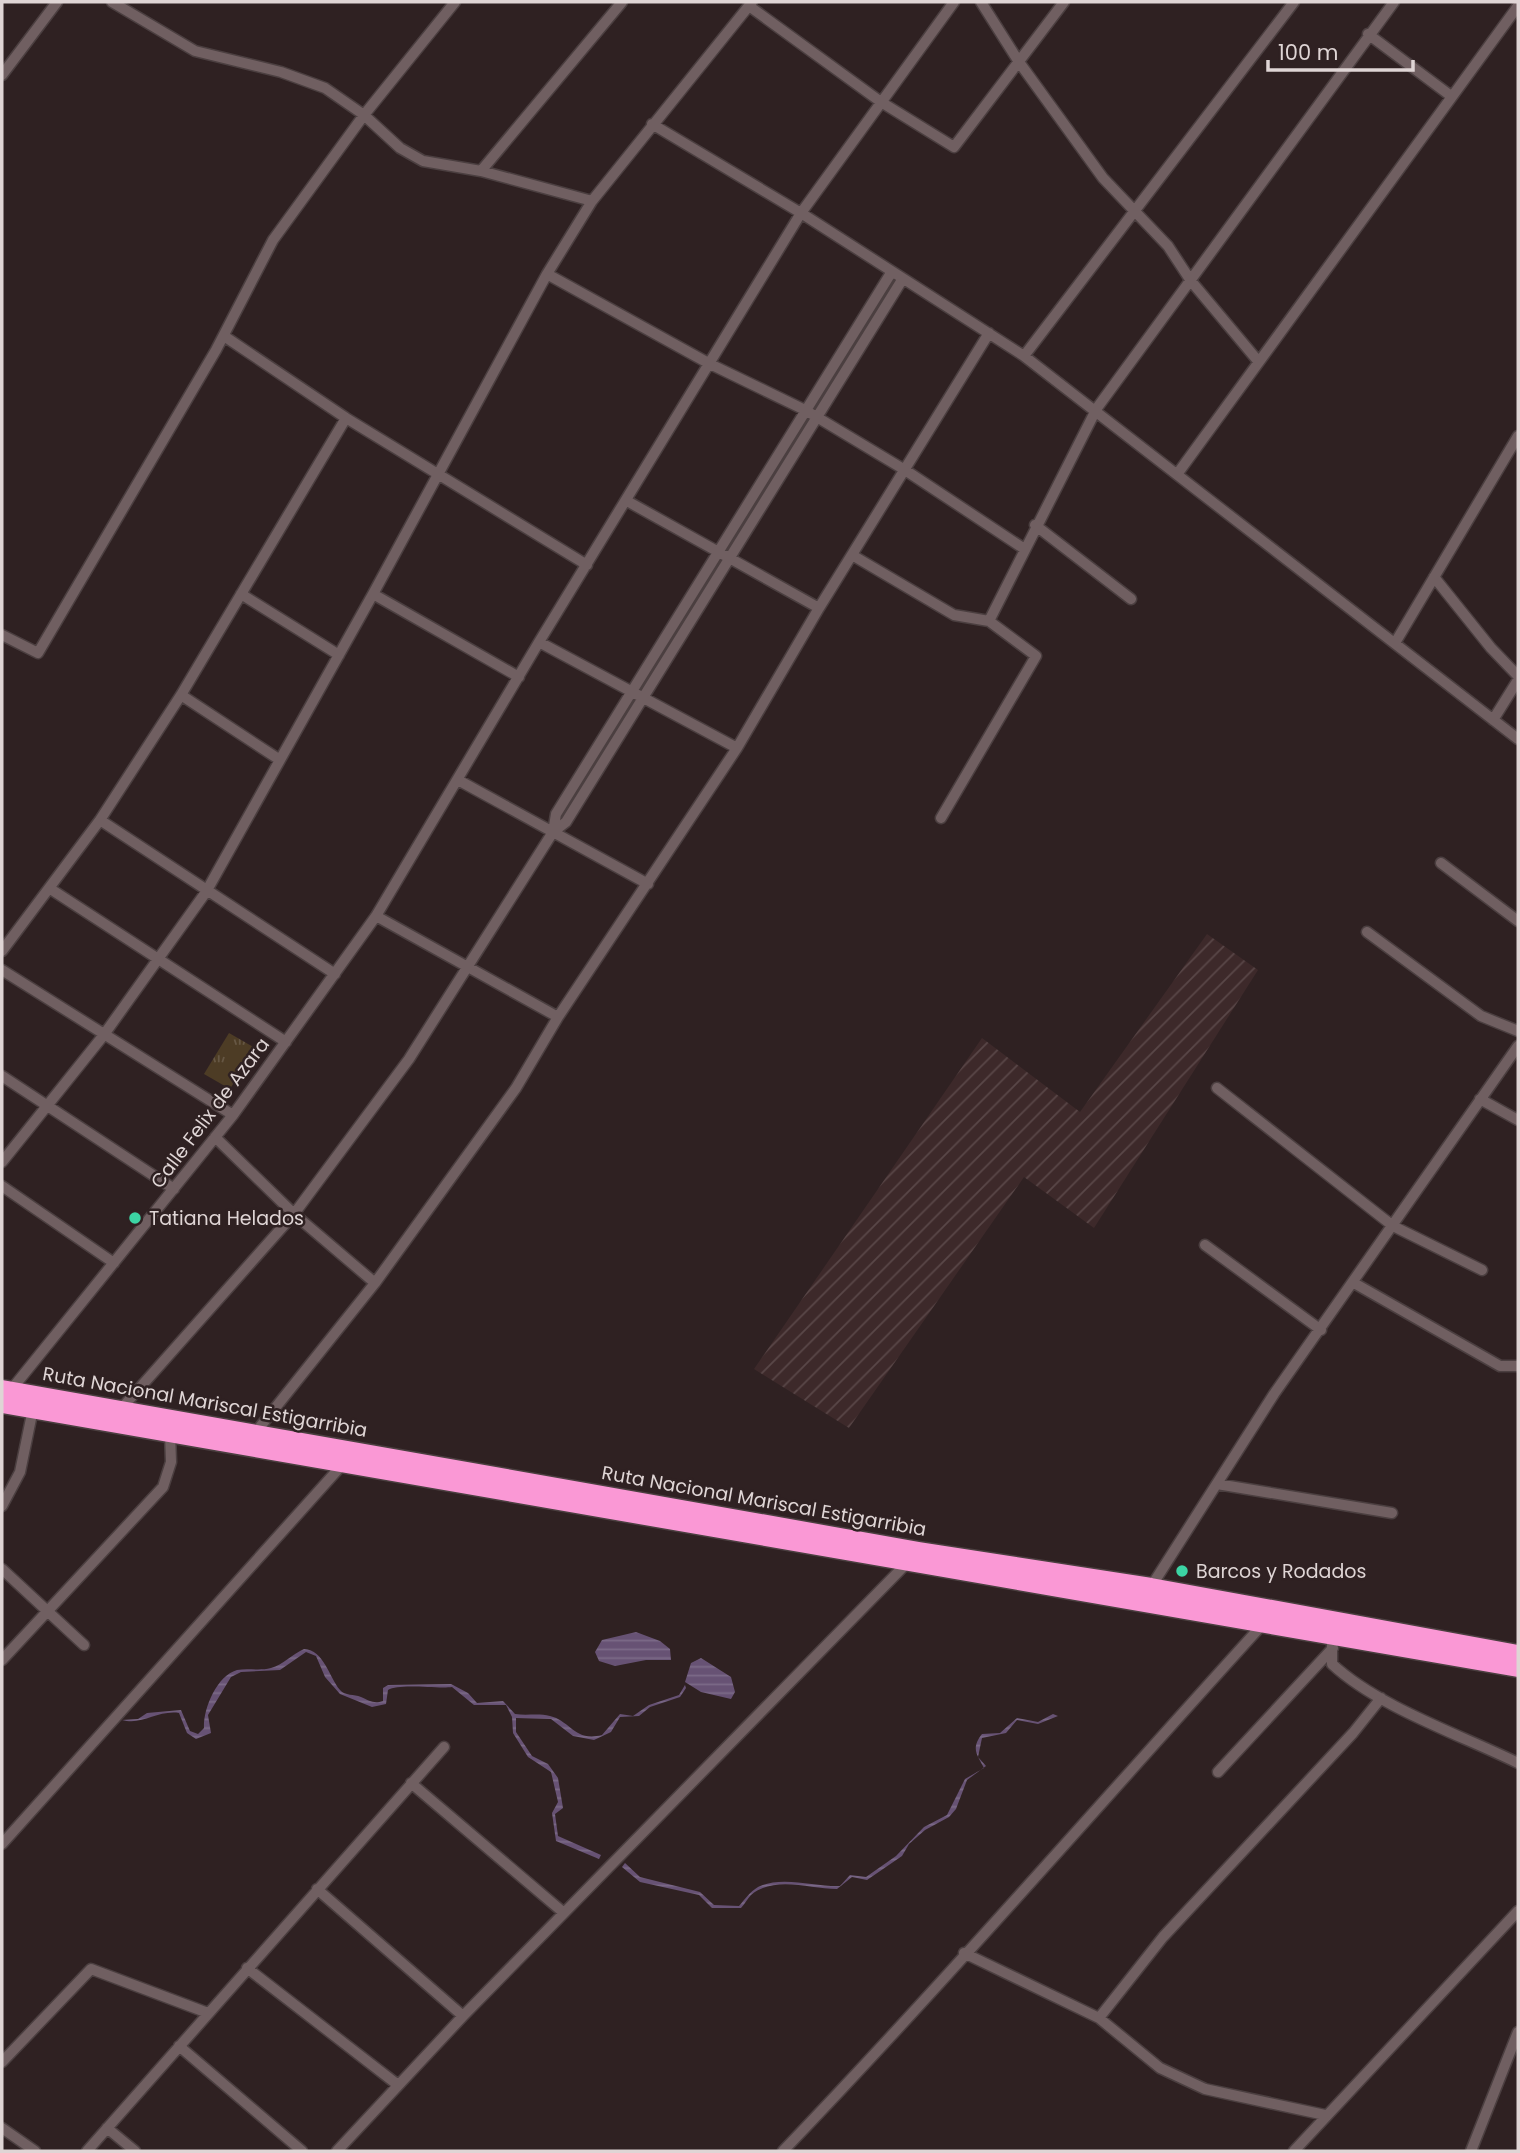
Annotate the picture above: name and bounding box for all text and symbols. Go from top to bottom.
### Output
scale bar [1268,28,1413,72]
text: 100 m [1278,38,1338,67]
street label: Calle Felix de Azara [144,1032,276,1194]
place label: Tatiana Helados [149,1205,304,1232]
marker: Tatiana Helados [127,1210,143,1226]
street label: Ruta Nacional Mariscal Estigarribia [41,1360,369,1444]
street label: Ruta Nacional Mariscal Estigarribia [600,1459,928,1543]
place label: Barcos y Rodados [1196,1558,1366,1585]
marker: Barcos y Rodados [1174,1563,1190,1579]

